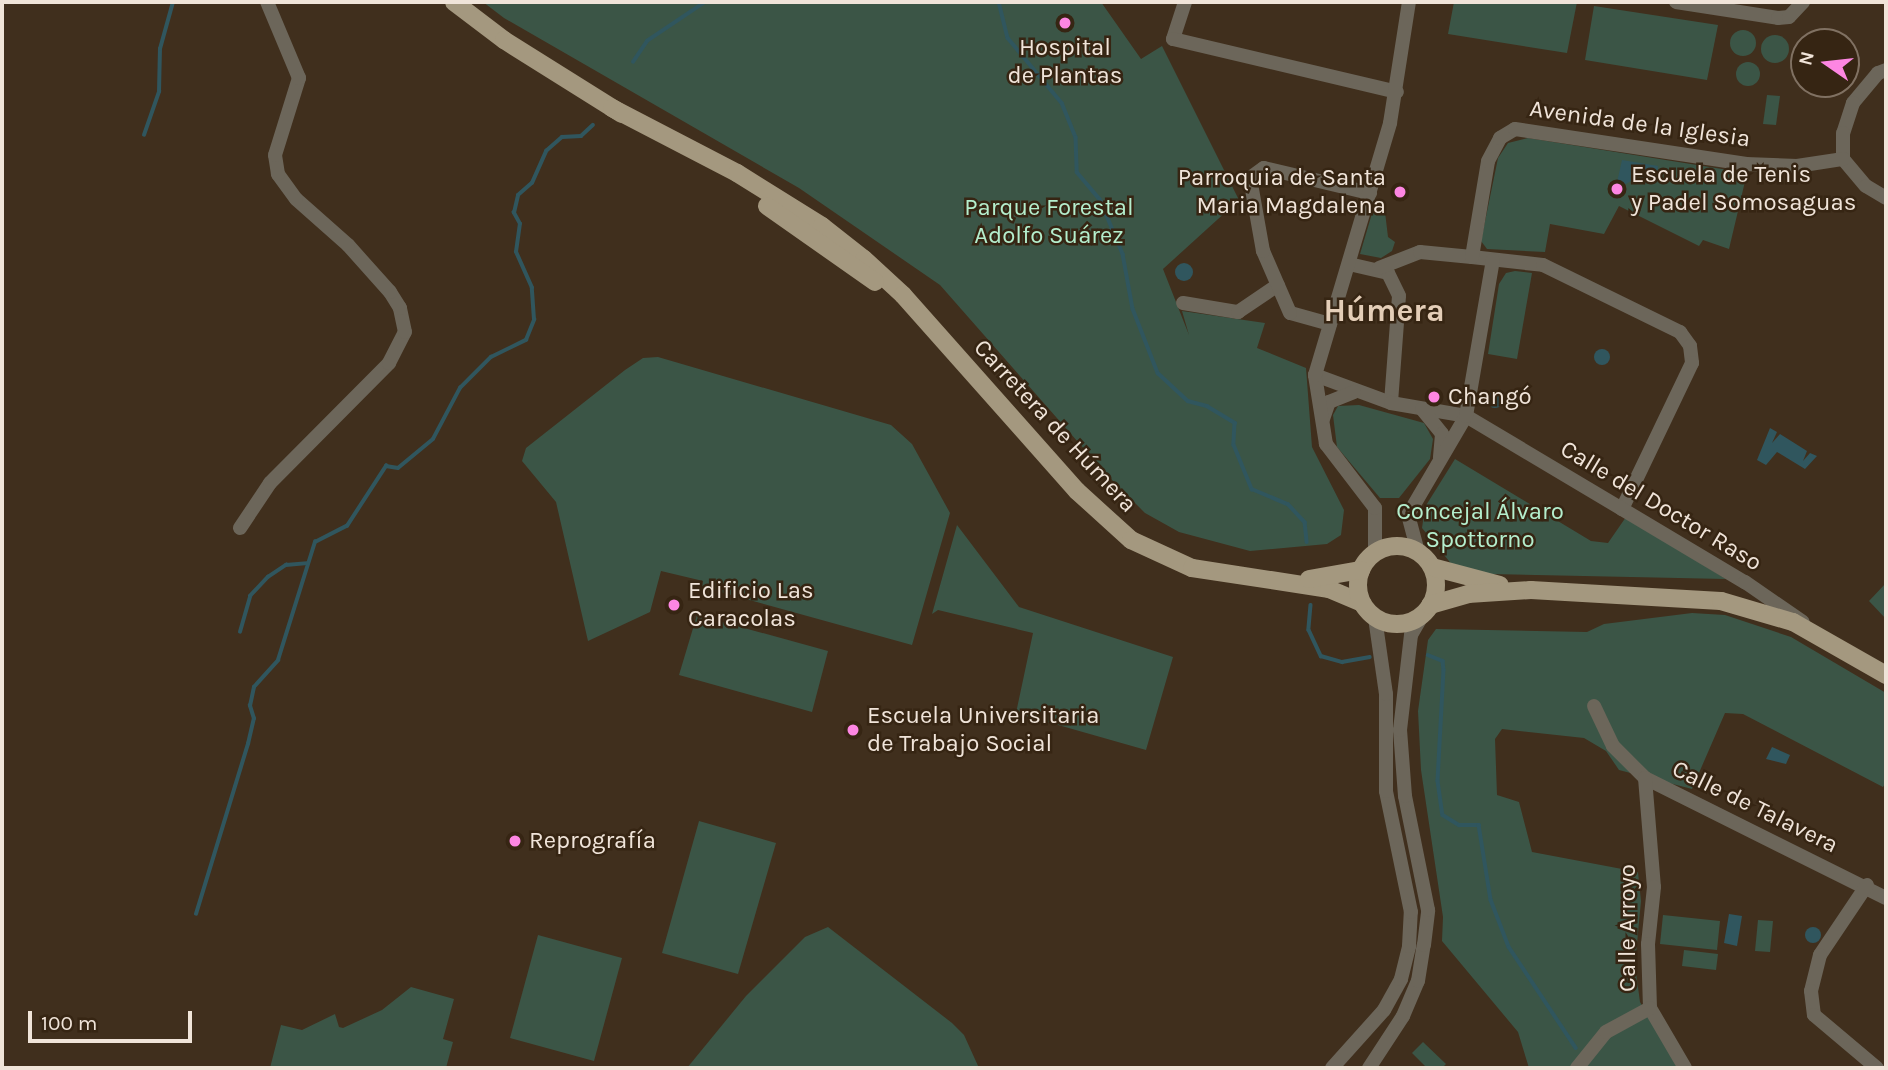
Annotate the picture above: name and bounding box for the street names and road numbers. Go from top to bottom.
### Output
street label: Avenida de la Iglesia [1528,94,1752,154]
street label: Carretera de Húmera [967,334,1143,518]
street label: Calle del Doctor Raso [1555,434,1767,578]
street label: Calle de Talavera [1667,754,1843,860]
street label: Calle Arroyo [1614,864,1642,992]

